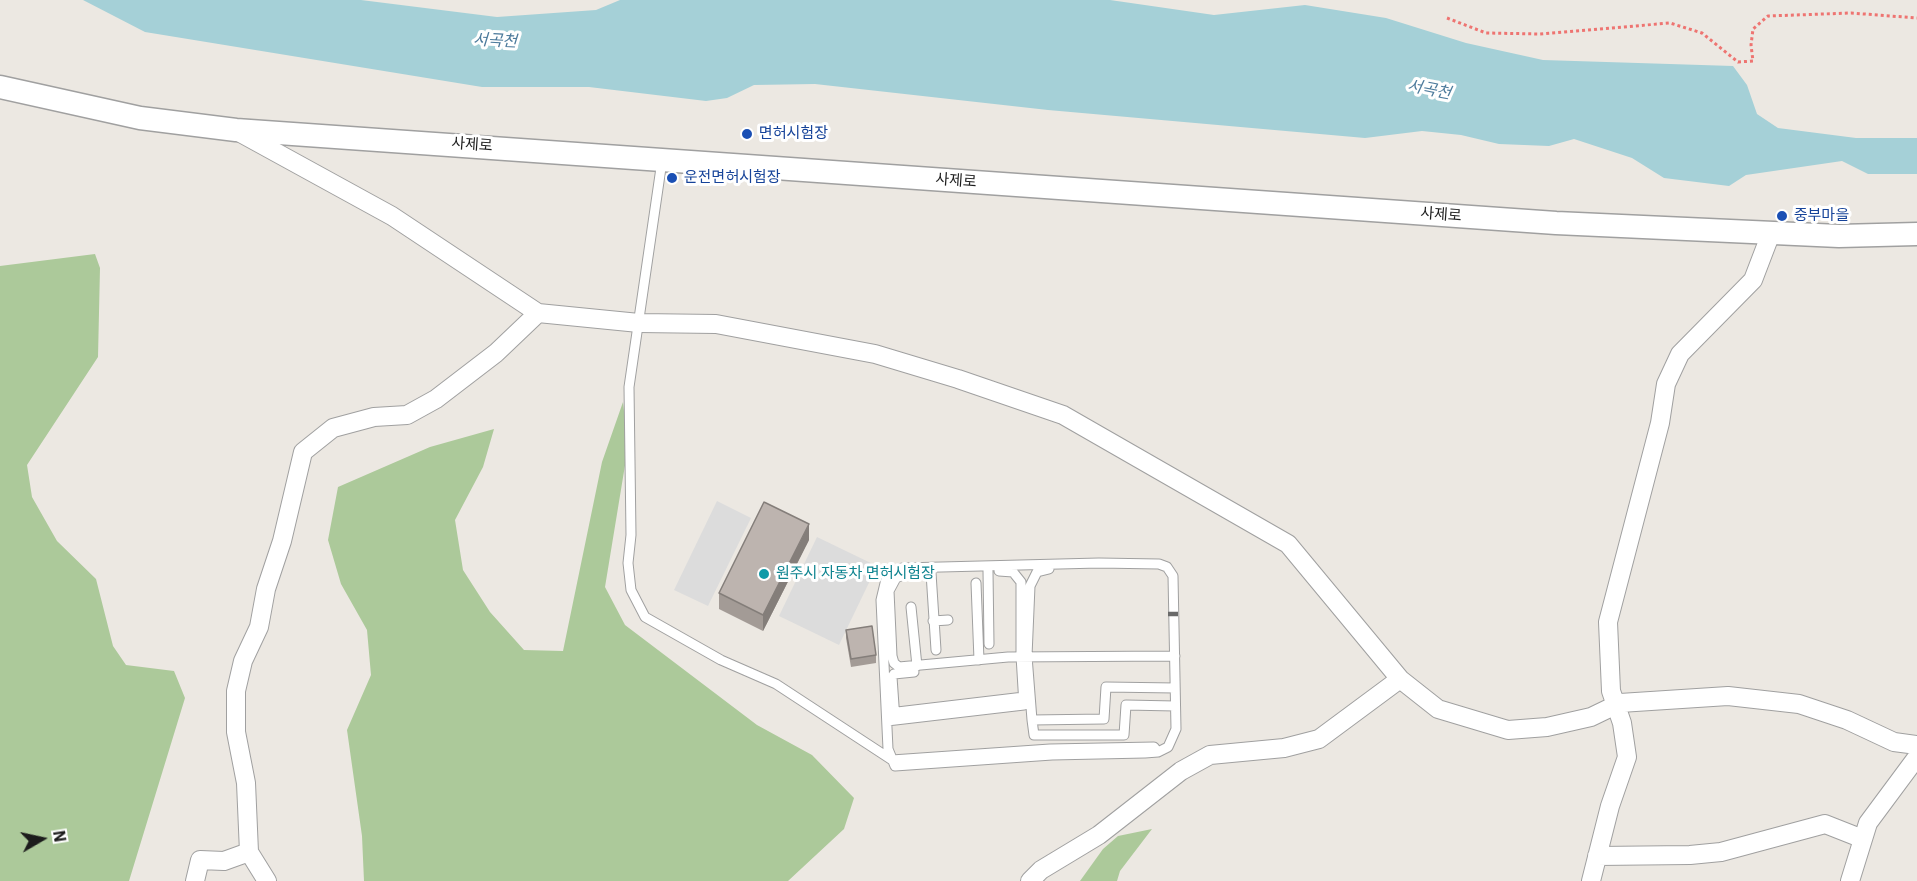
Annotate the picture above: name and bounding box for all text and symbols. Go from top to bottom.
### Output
water label: 서곡천 [472,30,518,52]
water label: 서곡천 [1405,76,1453,104]
place label: 면허시험장 [759,125,828,143]
marker: 면허시험장 [740,127,754,141]
street label: 사제로 [451,135,493,155]
place label: 운전면허시험장 [684,169,781,187]
marker: 운전면허시험장 [665,171,679,185]
street label: 사제로 [935,171,977,191]
street label: 사제로 [1420,205,1462,225]
place label: 중부마을 [1794,207,1849,225]
marker: 중부마을 [1775,209,1789,223]
place label: 원주시 자동차 면허시험장 [776,565,935,583]
marker: 원주시 자동차 면허시험장 [757,567,771,581]
north arrow [12,809,72,869]
text: N [49,829,71,843]

